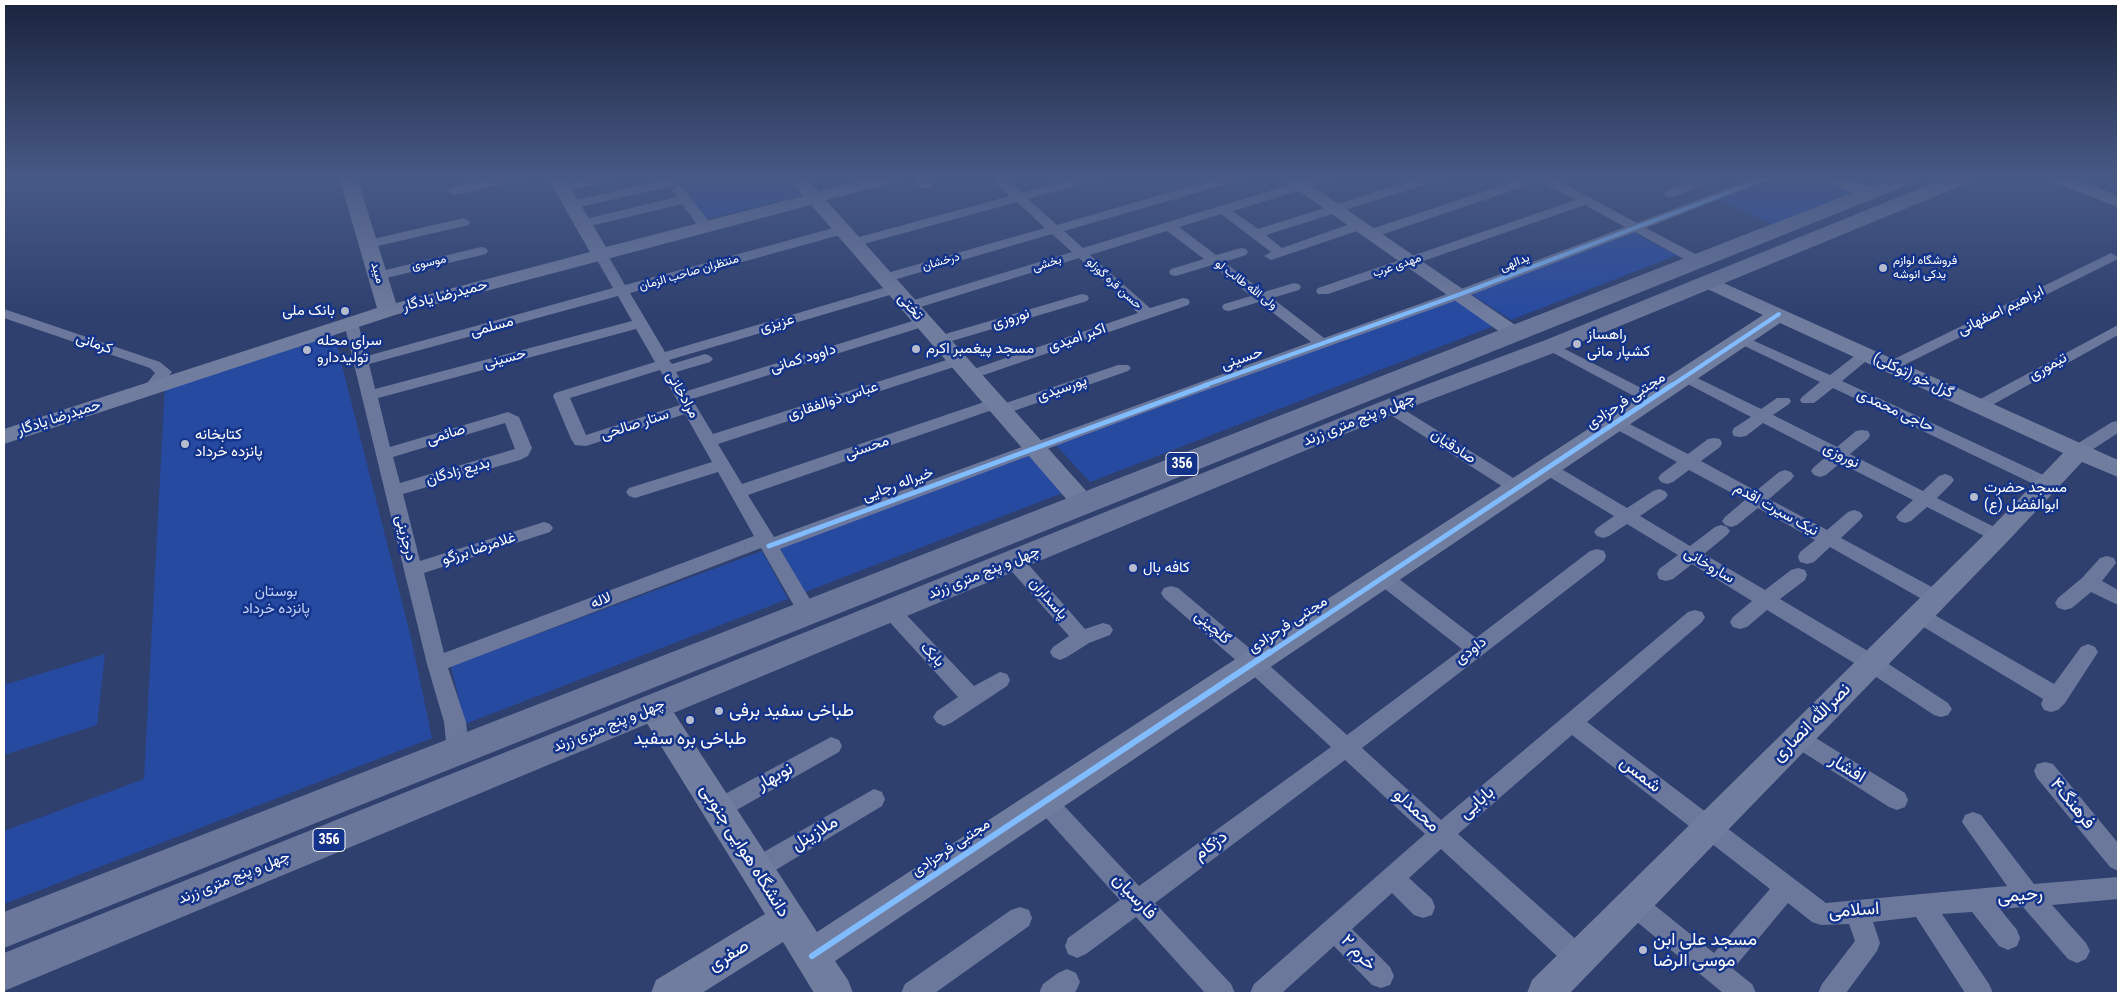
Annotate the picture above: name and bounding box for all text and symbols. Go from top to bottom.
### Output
street label: درخشان [921,250,961,274]
street label: مهدی عرب [1371,251,1423,281]
street label: یدالهی [1498,251,1532,275]
street label: موسوی [410,252,448,274]
street label: منتظران صاحب الزمان [637,252,741,294]
street label: بخشی [1031,253,1063,275]
place label: فروشگاه لوازم یدکی انوشه [1893,254,1957,282]
street label: حسن قره گوزلو [1083,255,1145,313]
street label: ولی الله طالب لو [1212,257,1280,313]
street label: میبد [367,261,387,285]
marker: فروشگاه لوازم یدکی انوشه [1877,262,1889,274]
street label: حمیدرضا یادگار [401,276,489,316]
street label: ابراهیم اصفهانی [1955,282,2047,340]
street label: تختی [893,290,927,324]
place label: بانک ملی [282,302,335,320]
marker: بانک ملی [339,305,351,317]
street label: نوروزی [990,305,1032,333]
street label: عزیزی [758,311,796,337]
street label: مسلمی [468,313,516,341]
street label: اکبر امیدی [1046,320,1108,356]
place label: راهساز کشپار مانی [1587,326,1650,361]
street label: کرمانی [73,329,115,359]
place label: سرای محله تولیددارو [317,332,382,367]
marker: راهساز کشپار مانی [1571,338,1583,350]
street label: داوود کمانی [768,340,838,378]
place label: مسجد پیغمبر اکرم [926,340,1034,358]
marker: مسجد پیغمبر اکرم [910,343,922,355]
marker: سرای محله تولیددارو [301,344,313,356]
street label: حسینی [1219,344,1265,374]
street label: حسینی [482,345,528,373]
street label: گزل خو (توکلی) [1870,349,1956,403]
street label: تیموری [2026,349,2070,385]
street label: مرادخانی [661,368,703,422]
street label: مجتبی فرحزادی [1583,369,1669,433]
street label: پورسیدی [1035,372,1089,406]
street label: عباس ذوالفقاری [785,378,881,424]
street label: حاجی محمدی [1854,385,1936,437]
street label: چهل و پنج متری زرند [1300,389,1418,451]
street label: حمیدرضا یادگار [15,396,103,440]
street label: ستار صالحی [599,405,671,445]
street label: صائمی [424,421,468,449]
place label: کتابخانه پانزده خرداد [195,426,263,461]
street label: صادقیان [1427,426,1479,468]
street label: محسنی [842,432,892,464]
marker: کتابخانه پانزده خرداد [179,438,191,450]
street label: نوروزی [1820,439,1862,473]
road number: 356 [1166,452,1198,476]
street label: بدیع زادگان [424,454,492,490]
street label: خیراله رجایی [860,464,936,506]
street label: نیک سیرت اقدم [1731,479,1821,541]
place label: مسجد حضرت ابوالفضل (ع) [1984,479,2067,514]
marker: مسجد حضرت ابوالفضل (ع) [1968,491,1980,503]
street label: درجزینی [391,513,419,563]
street label: غلامرضا برزگو [440,529,518,569]
street label: چهل و پنج متری زرند [925,542,1043,604]
street label: ساروخانی [1681,544,1737,588]
place label: کافه بال [1143,559,1190,577]
marker: کافه بال [1127,562,1139,574]
street label: پاسداران [1025,574,1071,624]
park label: بوستان پانزده خرداد [242,583,310,618]
street label: لاله [588,589,614,613]
street label: مجتبی فرحزادی [1245,593,1331,657]
street label: گلچینی [1190,607,1234,649]
street label: داودی [1452,633,1490,669]
street label: بابک [916,639,948,671]
street label: نصرالله انصاری [1768,679,1856,767]
street label: چهل و پنج متری زرند [550,695,668,757]
place label: طباخی سفید برفی [729,700,854,722]
marker: طباخی سفید برفی [713,705,725,717]
marker: طباخی بره سفید [684,714,696,726]
place label: طباخی بره سفید [633,728,747,750]
street label: افشار [1825,750,1869,788]
street label: شمس [1615,752,1665,798]
street label: نوبهار [753,758,797,796]
street label: فرهنگ۴ [2045,774,2099,834]
street label: دانشگاه هوایی جنوبی [694,780,794,922]
street label: بابایی [1455,782,1499,824]
street label: محمدلو [1388,785,1444,837]
street label: ملازینل [788,812,842,856]
street label: مجتبی فرحزادی [908,815,994,881]
street label: دژکام [1190,826,1232,866]
road number: 356 [313,828,345,852]
street label: چهل و پنج متری زرند [175,847,293,909]
street label: فارسیان [1107,869,1161,925]
street label: رحیمی [1996,883,2044,909]
street label: اسلامی [1828,898,1880,924]
place label: مسجد علی ابن موسی الرضا [1653,929,1757,972]
street label: خرم ۲ [1336,930,1380,976]
street label: صفری [705,935,753,977]
marker: مسجد علی ابن موسی الرضا [1637,944,1649,956]

